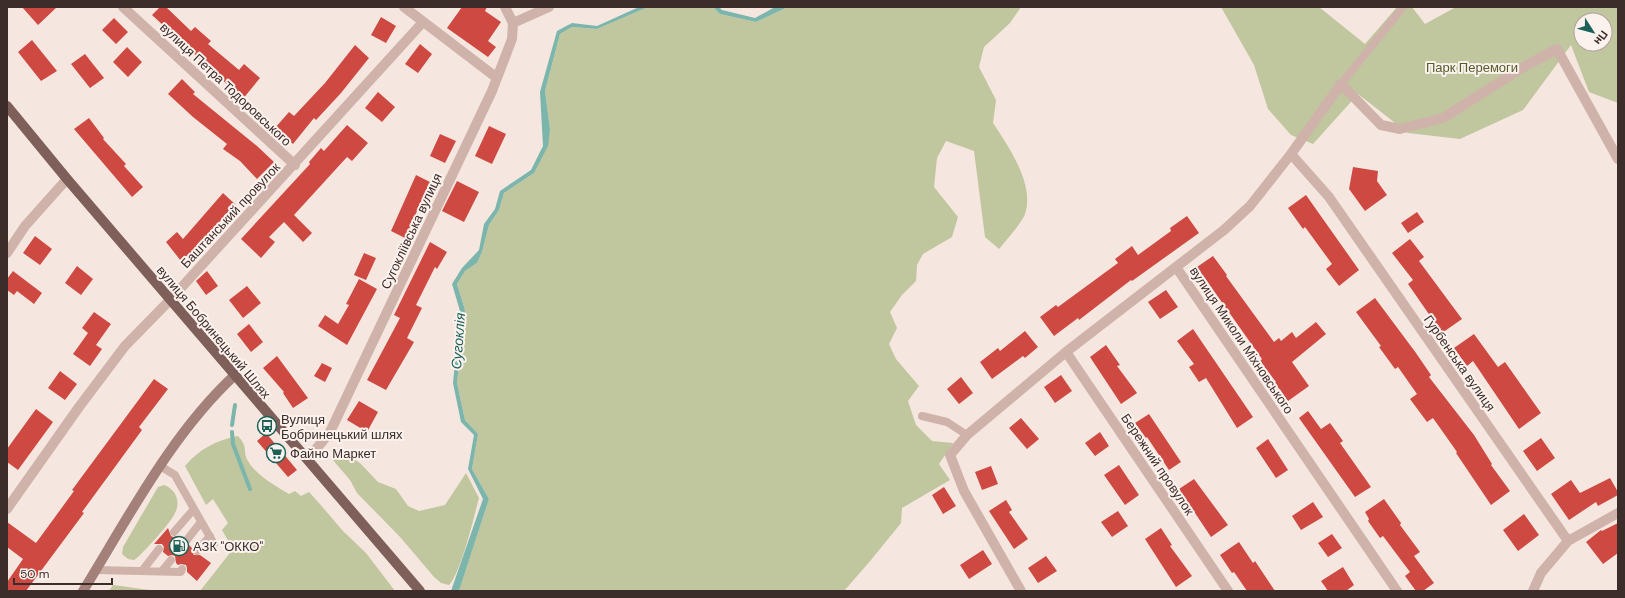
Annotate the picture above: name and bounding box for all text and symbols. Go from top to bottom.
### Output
north arrow [1573,12,1613,52]
street label: вулиця Петра Тодоровського [156,19,295,150]
text: Пн [1591,28,1611,48]
park label: Парк Перемоги [1426,59,1518,76]
street label: Баштанський провулок [177,159,284,272]
street label: Сугокліївська вулиця [377,170,446,292]
street label: вулиця Бобринецький Шлях [153,262,275,403]
street label: вулиця Миколи Міхновського [1186,263,1297,417]
water label: Сугоклія [447,312,469,370]
street label: Гурбенська вулиця [1420,312,1499,415]
street label: Бережний провулок [1117,410,1198,519]
place label: Вулиця Бобринецький шлях [281,411,403,443]
bus stop icon: Вулиця Бобринецький шлях [256,415,278,437]
supermarket icon: Файно Маркет [265,442,287,464]
place label: Файно Маркет [290,445,376,462]
fuel station icon: АЗК "ОККО" [168,535,190,557]
place label: АЗК "ОККО" [193,538,263,555]
scale bar [14,560,112,586]
text: 50 m [20,566,49,582]

